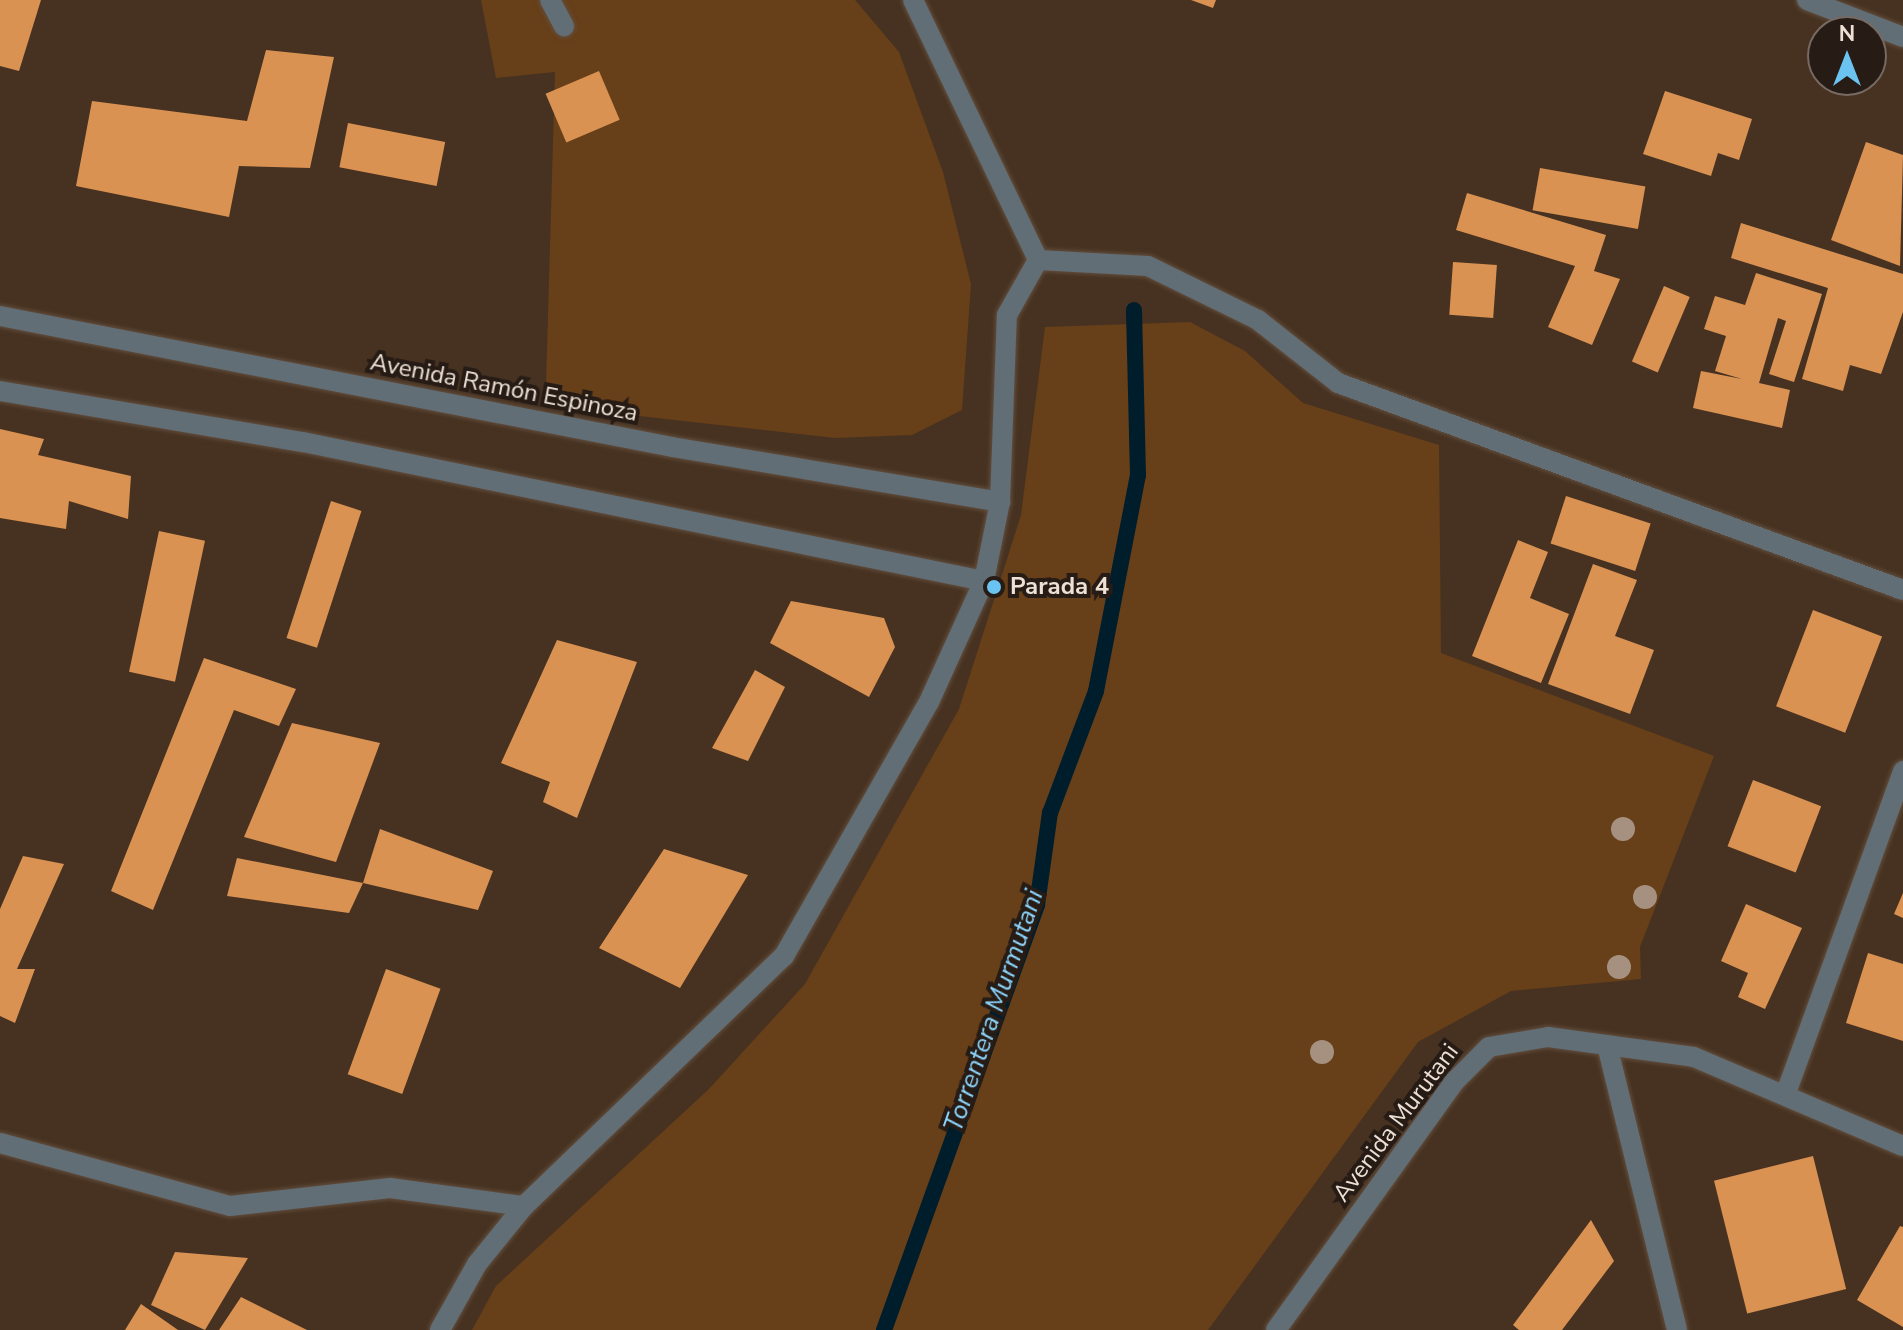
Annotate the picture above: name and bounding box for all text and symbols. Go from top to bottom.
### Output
north arrow [1807,16,1887,96]
text: N [1839,19,1855,49]
street label: Avenida Ramón Espinoza [368,348,640,428]
place label: Parada 4 [1010,573,1109,601]
marker: Parada 4 [985,578,1003,596]
water label: Torrentera Murmutani [938,886,1050,1136]
street label: Avenida Murutani [1327,1038,1465,1208]

